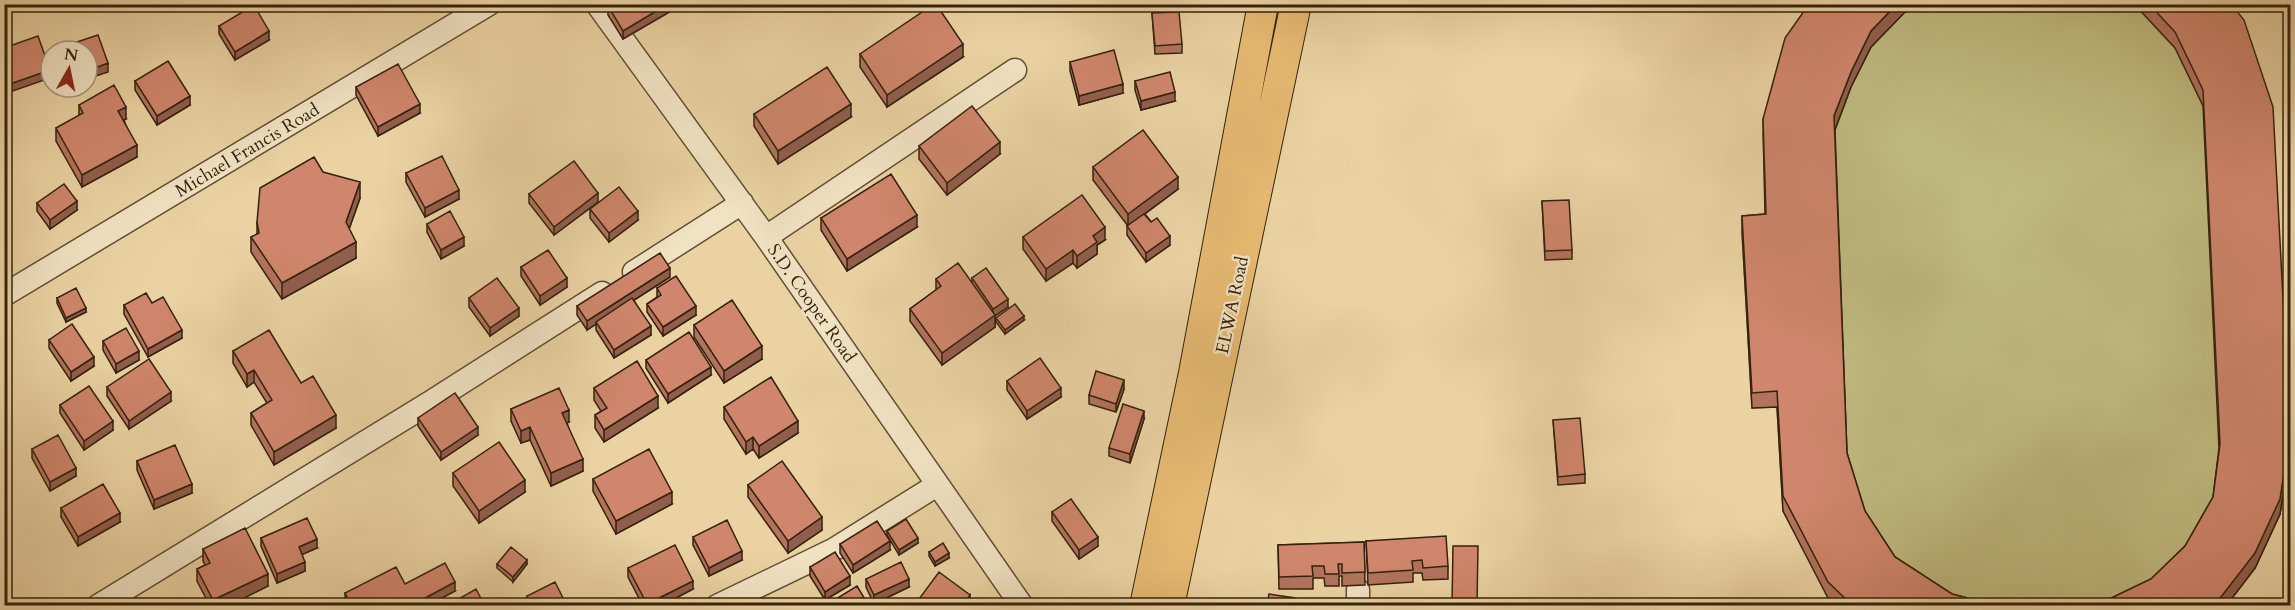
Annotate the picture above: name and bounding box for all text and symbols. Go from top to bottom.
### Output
north arrow [39,39,99,99]
text: N [63,43,80,67]
street label: Michael Francis Road [171,97,324,203]
street label: S.D. Cooper Road [761,239,862,368]
street label: ELWA Road [1210,254,1255,356]

